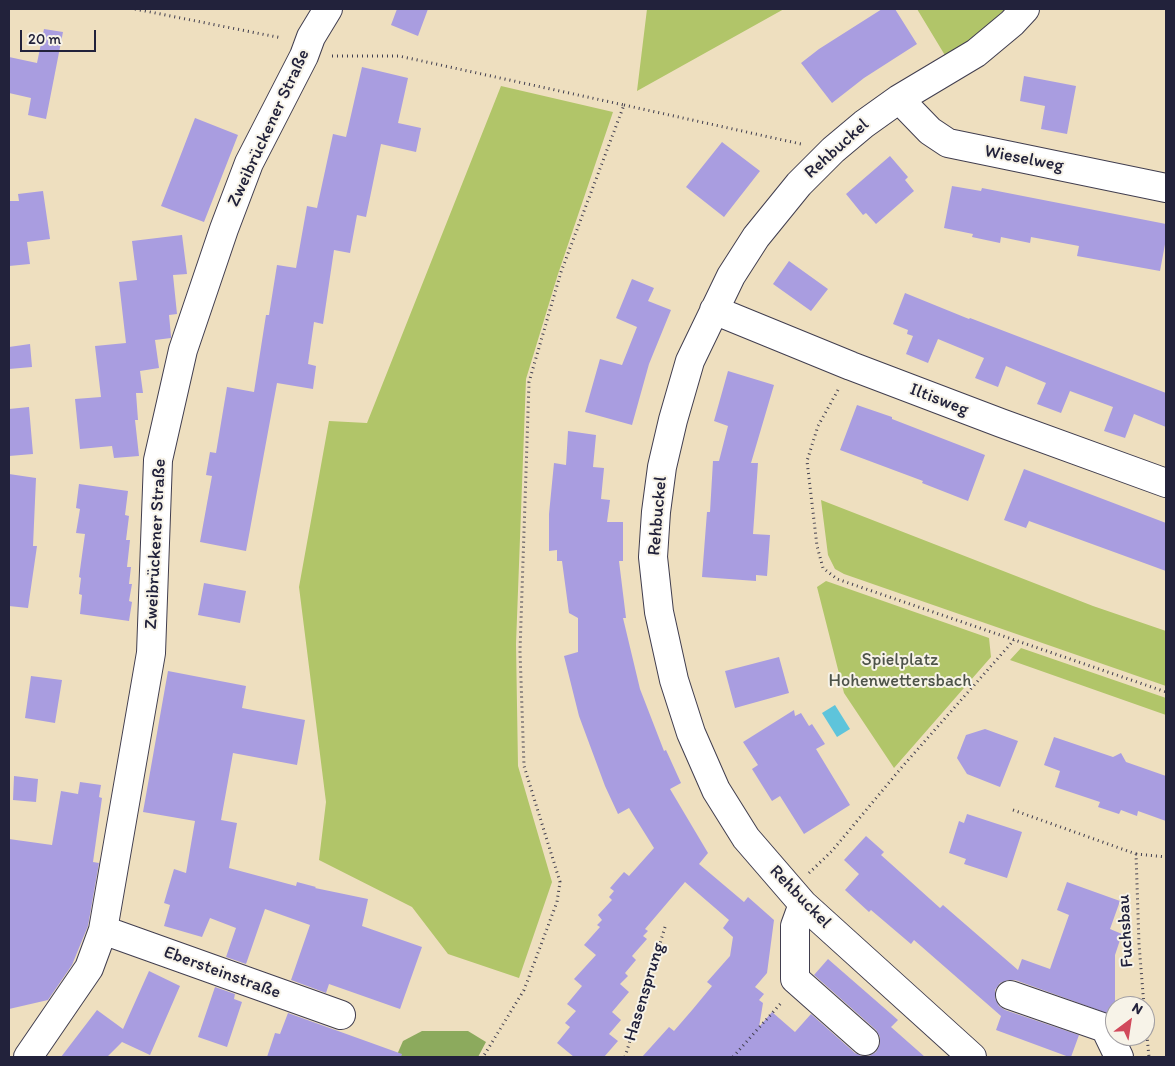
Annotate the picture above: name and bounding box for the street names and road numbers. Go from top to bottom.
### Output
street label: Zweibrückener Straße [223,46,315,210]
street label: Rehbuckel [800,114,874,184]
street label: Wieselweg [982,141,1066,177]
street label: Iltisweg [907,379,971,421]
street label: Zweibrückener Straße [141,458,171,630]
street label: Rehbuckel [644,475,672,557]
street label: Rehbuckel [765,861,835,933]
street label: Fuchsbau [1113,894,1139,968]
street label: Hasensprung [620,940,670,1044]
street label: Ebersteinstraße [161,942,283,1004]

